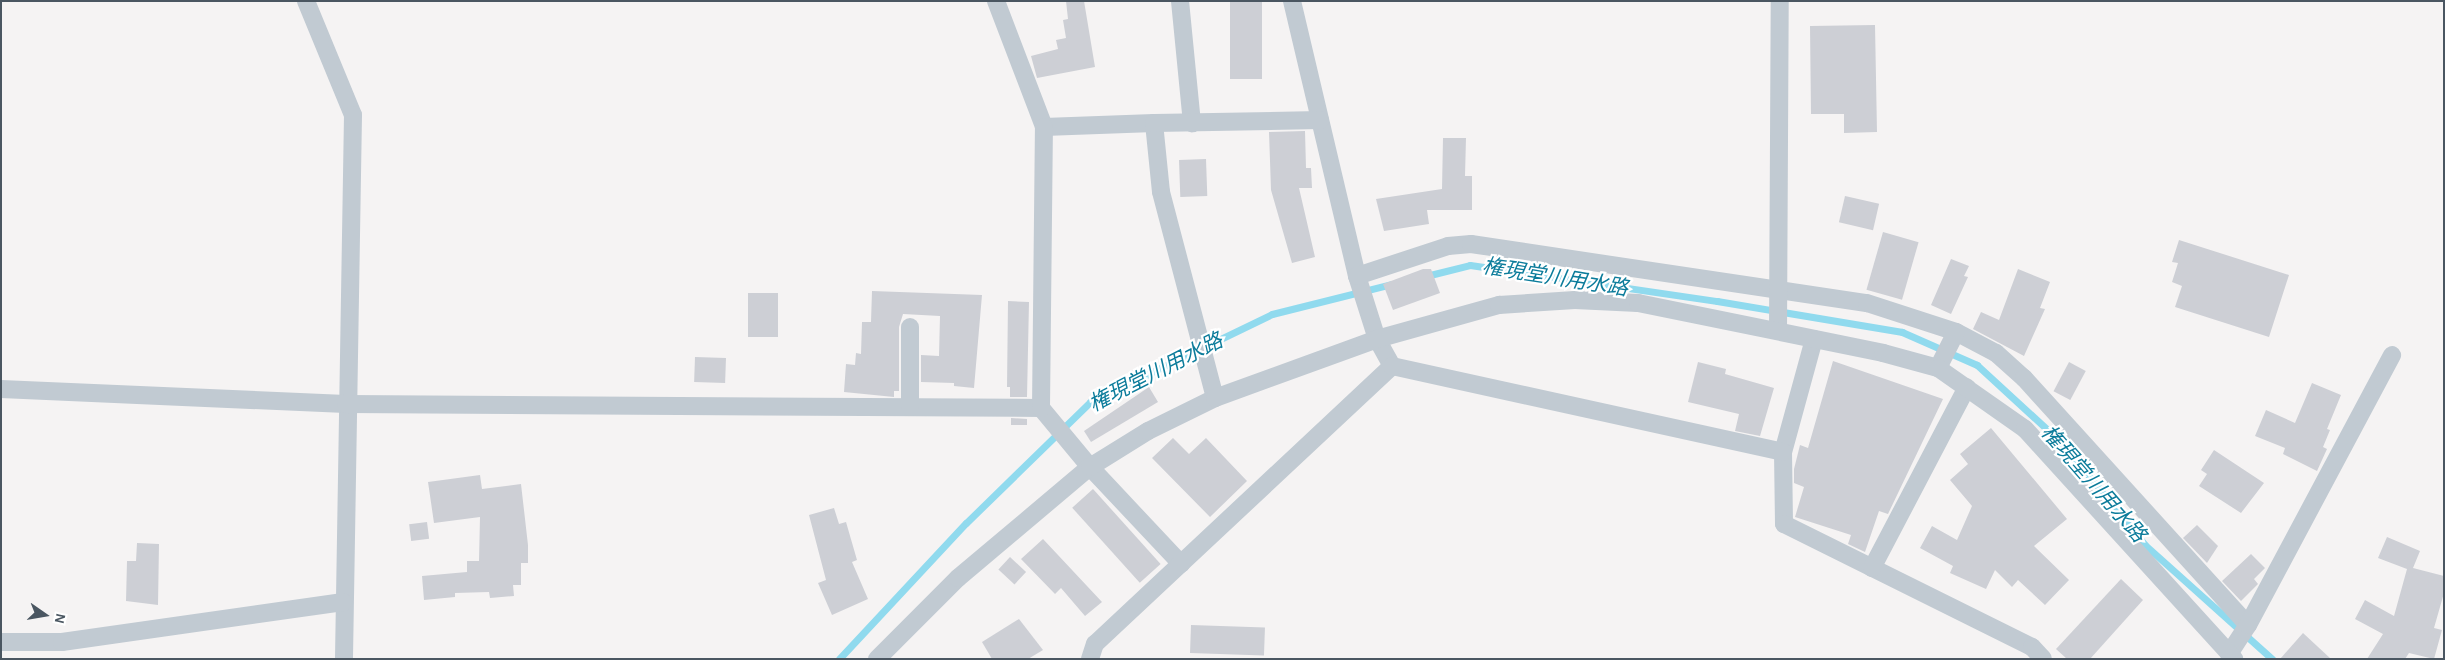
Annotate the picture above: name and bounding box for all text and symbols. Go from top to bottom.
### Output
water label: 権現堂川用水路 [1480,254,1630,302]
water label: 権現堂川用水路 [1085,328,1227,418]
water label: 権現堂川用水路 [2035,420,2151,548]
north arrow [20,590,70,640]
text: N [52,612,68,625]

